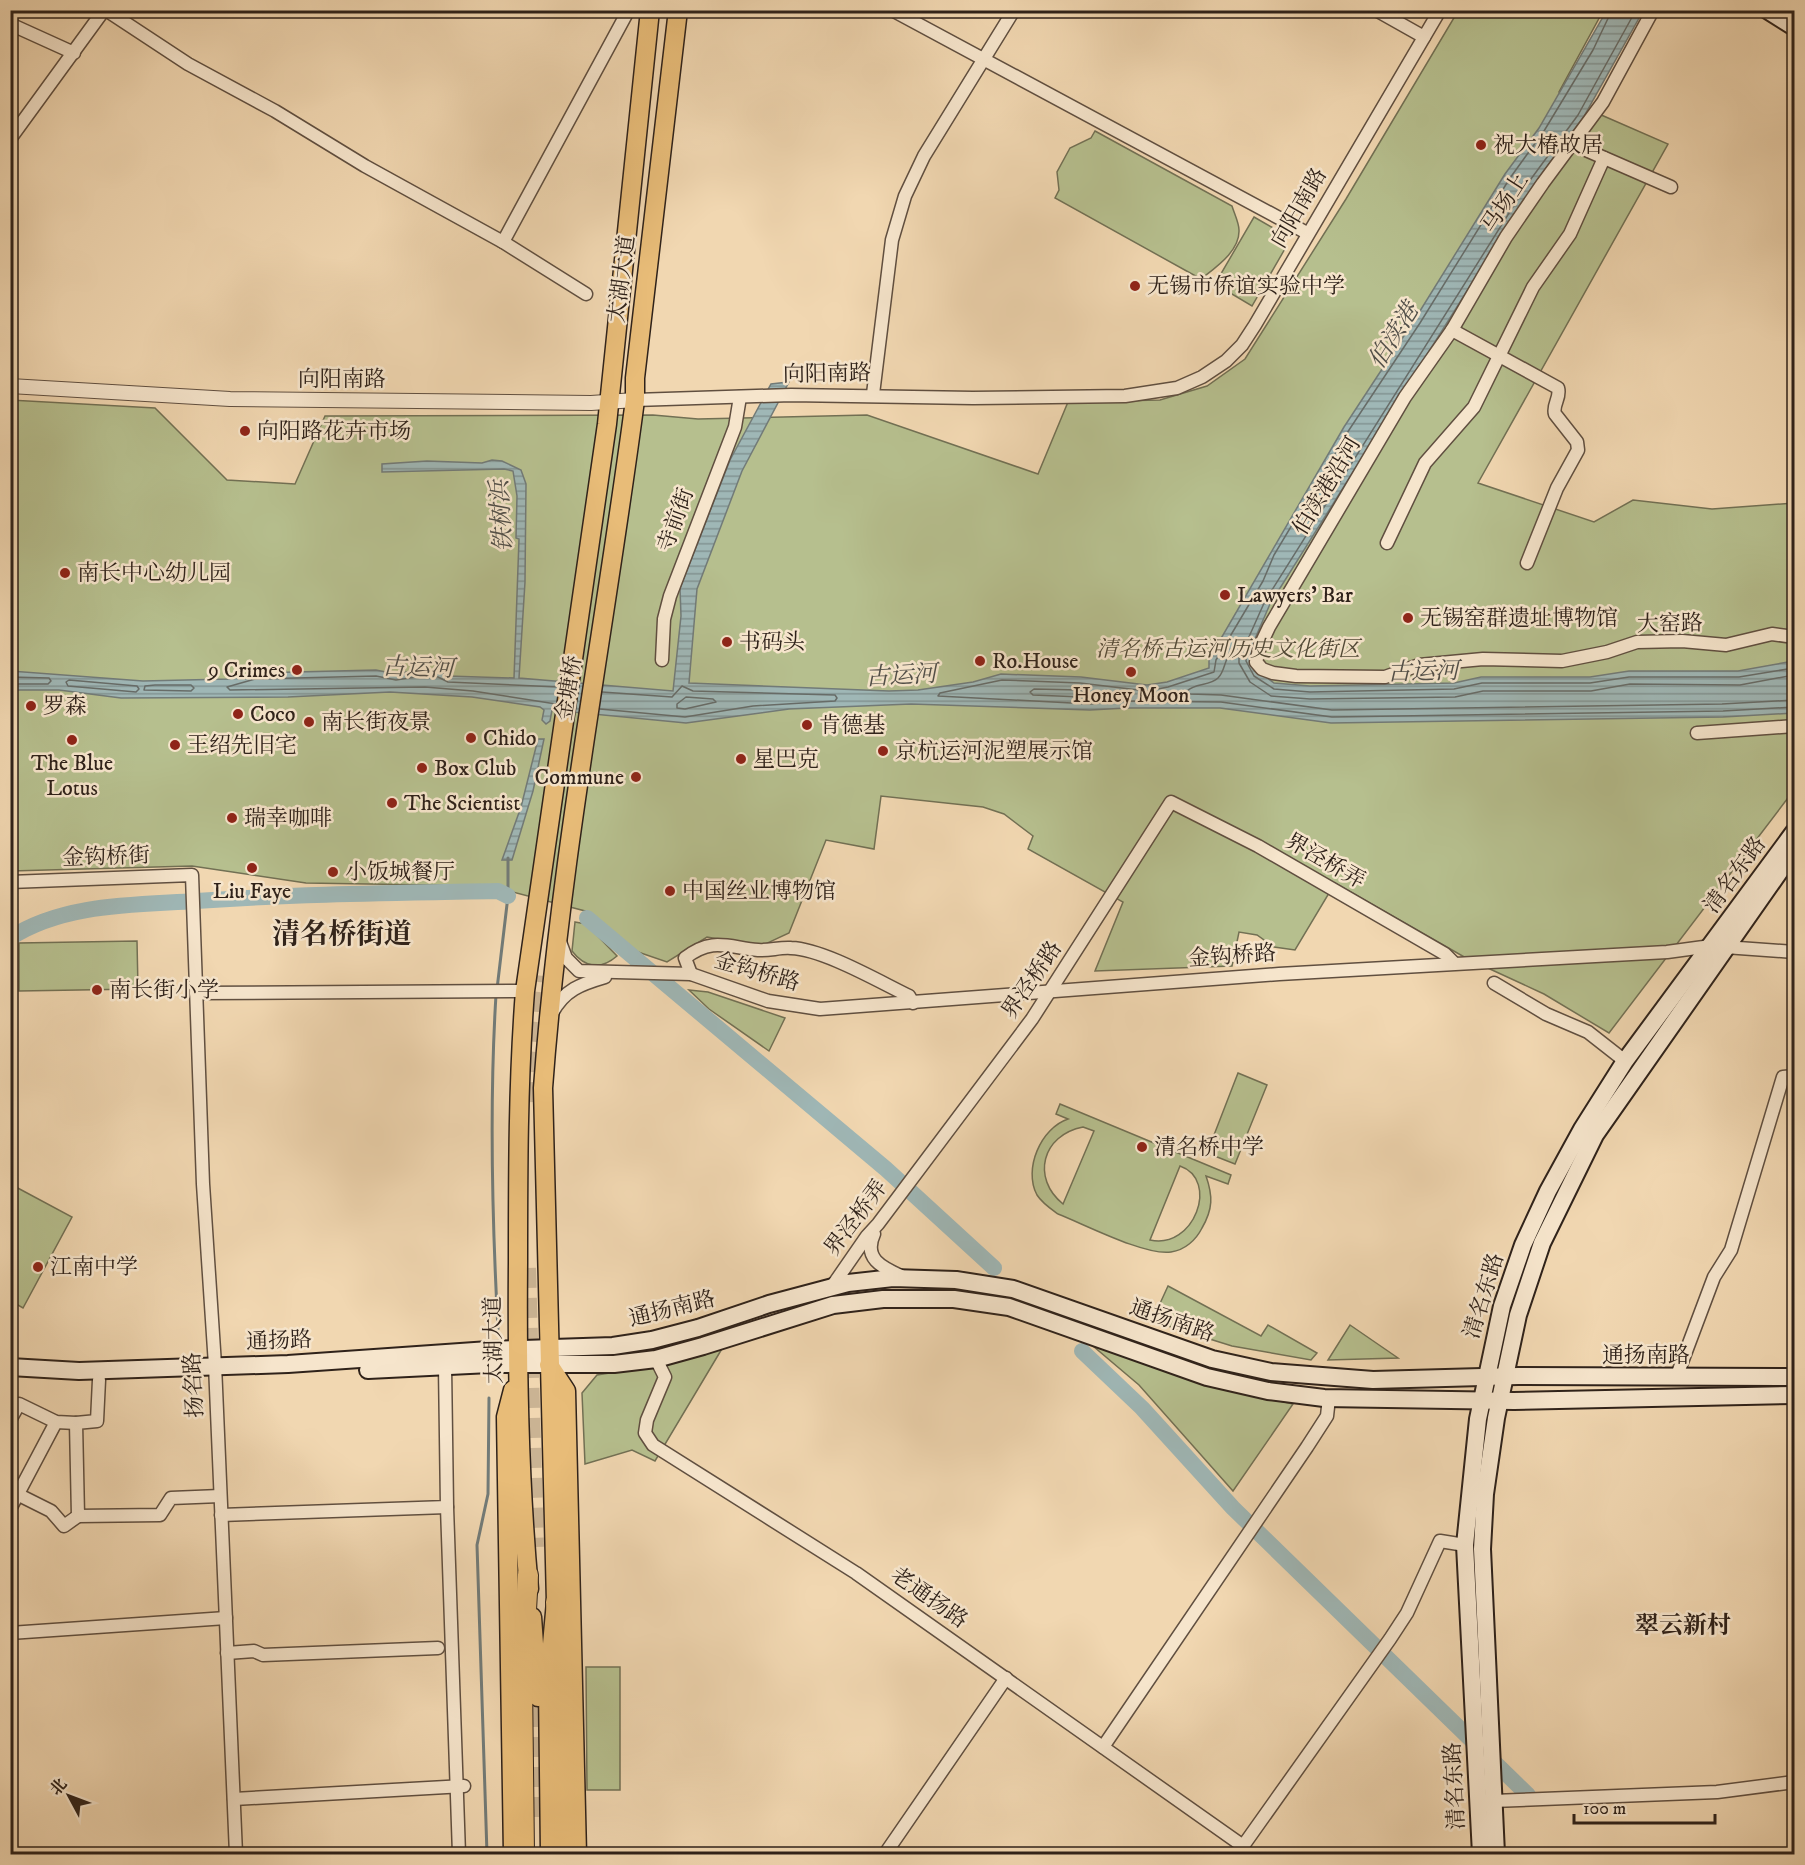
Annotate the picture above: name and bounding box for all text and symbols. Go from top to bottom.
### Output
place label: 祝大椿故居 [1493,132,1603,159]
marker: 祝大椿故居 [1474,138,1488,152]
street label: 向阳南路 [1265,163,1333,253]
street label: 马场上 [1476,168,1534,238]
street label: 太湖大道 [603,234,641,324]
place label: 无锡市侨谊实验中学 [1147,273,1345,300]
marker: 无锡市侨谊实验中学 [1128,279,1142,293]
water label: 伯渎港 [1362,295,1427,374]
street label: 向阳南路 [783,360,871,388]
street label: 向阳南路 [298,366,386,393]
place label: 向阳路花卉市场 [257,418,411,445]
marker: 向阳路花卉市场 [238,424,252,438]
street label: 伯渎港沿河 [1287,432,1367,540]
water label: 铁树浜 [484,477,519,553]
street label: 寺前街 [652,484,700,556]
place label: 南长中心幼儿园 [77,560,231,587]
marker: 南长中心幼儿园 [58,566,72,580]
place label: Lawyers' Bar [1237,582,1354,609]
marker: Lawyers' Bar [1218,588,1232,602]
place label: 无锡窑群遗址博物馆 [1420,605,1618,632]
street label: 大窑路 [1637,610,1703,638]
marker: 无锡窑群遗址博物馆 [1401,611,1415,625]
place label: 书码头 [739,629,805,656]
marker: 书码头 [720,635,734,649]
park label: 清名桥古运河历史文化街区 [1096,636,1363,663]
place label: Ro.House [992,648,1078,675]
water label: 古运河 [381,652,458,684]
street label: 金塘桥 [551,653,587,723]
marker: Ro.House [973,654,987,668]
water label: 古运河 [1387,656,1463,688]
place label: 9 Crimes [207,657,285,684]
water label: 古运河 [864,659,942,693]
marker: 9 Crimes [290,663,304,677]
marker: Honey Moon [1124,665,1138,679]
place label: Honey Moon [1072,682,1190,709]
place label: 罗森 [43,693,87,720]
marker: 罗森 [24,699,38,713]
place label: Coco [250,701,296,728]
marker: Coco [231,707,245,721]
place label: 南长街夜景 [321,709,431,736]
place label: 肯德基 [819,712,885,739]
marker: 南长街夜景 [302,715,316,729]
marker: 肯德基 [800,718,814,732]
place label: Chido [483,725,537,752]
marker: Chido [464,731,478,745]
place label: 王绍先旧宅 [187,732,297,759]
marker: The Blue Lotus [65,733,79,747]
marker: 王绍先旧宅 [168,738,182,752]
place label: 京杭运河泥塑展示馆 [895,738,1093,765]
marker: 京杭运河泥塑展示馆 [876,744,890,758]
place label: 星巴克 [753,746,819,773]
place label: The Blue Lotus [31,750,113,802]
marker: 星巴克 [734,752,748,766]
place label: Box Club [434,755,516,782]
marker: Box Club [415,761,429,775]
place label: Commune [535,764,624,791]
marker: Commune [629,770,643,784]
place label: The Scientist [404,790,520,817]
marker: The Scientist [385,796,399,810]
place label: 瑞幸咖啡 [244,805,332,832]
marker: 瑞幸咖啡 [225,811,239,825]
street label: 界泾桥弄 [1280,827,1370,895]
street label: 清名东路 [1698,831,1772,919]
street label: 金钩桥街 [62,842,150,872]
place label: 小饭城餐厅 [345,859,455,886]
marker: Liu Faye [245,861,259,875]
marker: 小饭城餐厅 [326,865,340,879]
place label: Liu Faye [213,878,291,905]
place label: 中国丝业博物馆 [682,878,836,905]
marker: 中国丝业博物馆 [663,884,677,898]
district label: 清名桥街道 [272,917,412,952]
street label: 界泾桥路 [996,936,1068,1024]
street label: 金钩桥路 [1187,939,1277,973]
street label: 金钩桥路 [711,947,803,997]
place label: 南长街小学 [109,977,219,1004]
marker: 南长街小学 [90,983,104,997]
place label: 清名桥中学 [1154,1134,1264,1161]
marker: 清名桥中学 [1135,1140,1149,1154]
street label: 界泾桥弄 [819,1175,893,1261]
street label: 清名东路 [1458,1250,1510,1342]
place label: 江南中学 [50,1254,138,1281]
marker: 江南中学 [31,1260,45,1274]
street label: 通扬南路 [626,1285,718,1333]
street label: 通扬南路 [1126,1294,1218,1348]
street label: 太湖大道 [480,1296,508,1384]
street label: 通扬路 [246,1326,312,1356]
street label: 通扬南路 [1602,1342,1690,1369]
street label: 扬名路 [179,1351,209,1419]
street label: 老通扬路 [885,1562,973,1634]
district label: 翠云新村 [1635,1611,1731,1641]
street label: 清名东路 [1439,1741,1471,1831]
north arrow [39,1766,99,1826]
text: 北 [46,1774,71,1799]
scale bar [1574,1787,1715,1825]
text: 100 m [1583,1798,1626,1820]

